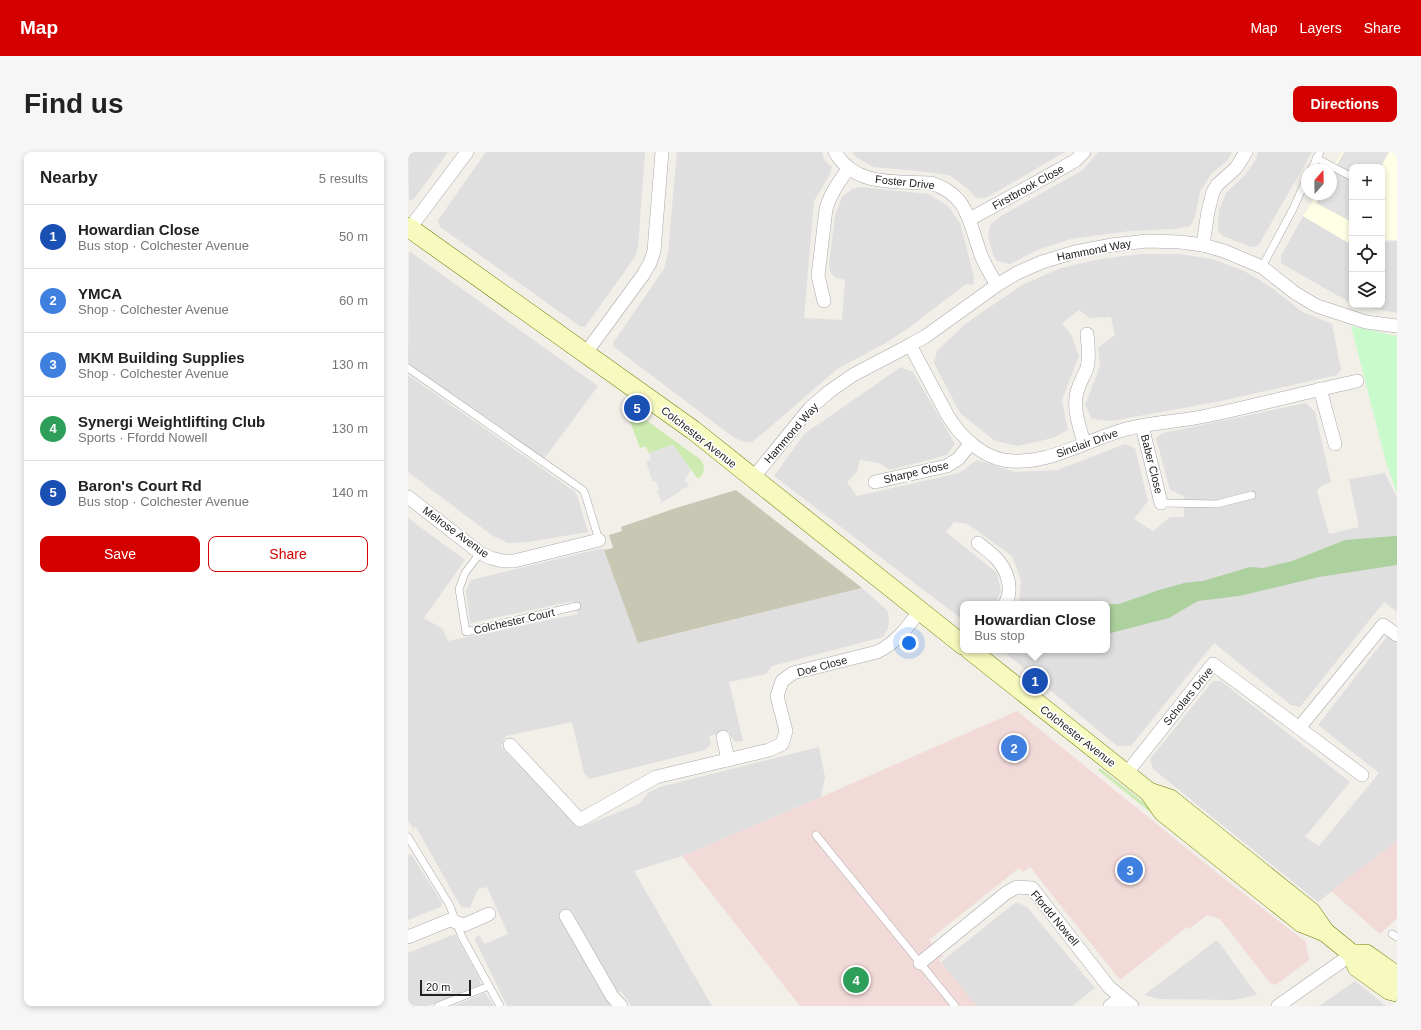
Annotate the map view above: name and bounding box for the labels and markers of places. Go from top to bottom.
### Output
pin: 5 [624,393,650,423]
pin: 1 [1022,666,1048,696]
pin: 2 [1001,733,1027,763]
pin: 3 [1117,855,1143,885]
pin: 4 [843,965,869,995]

